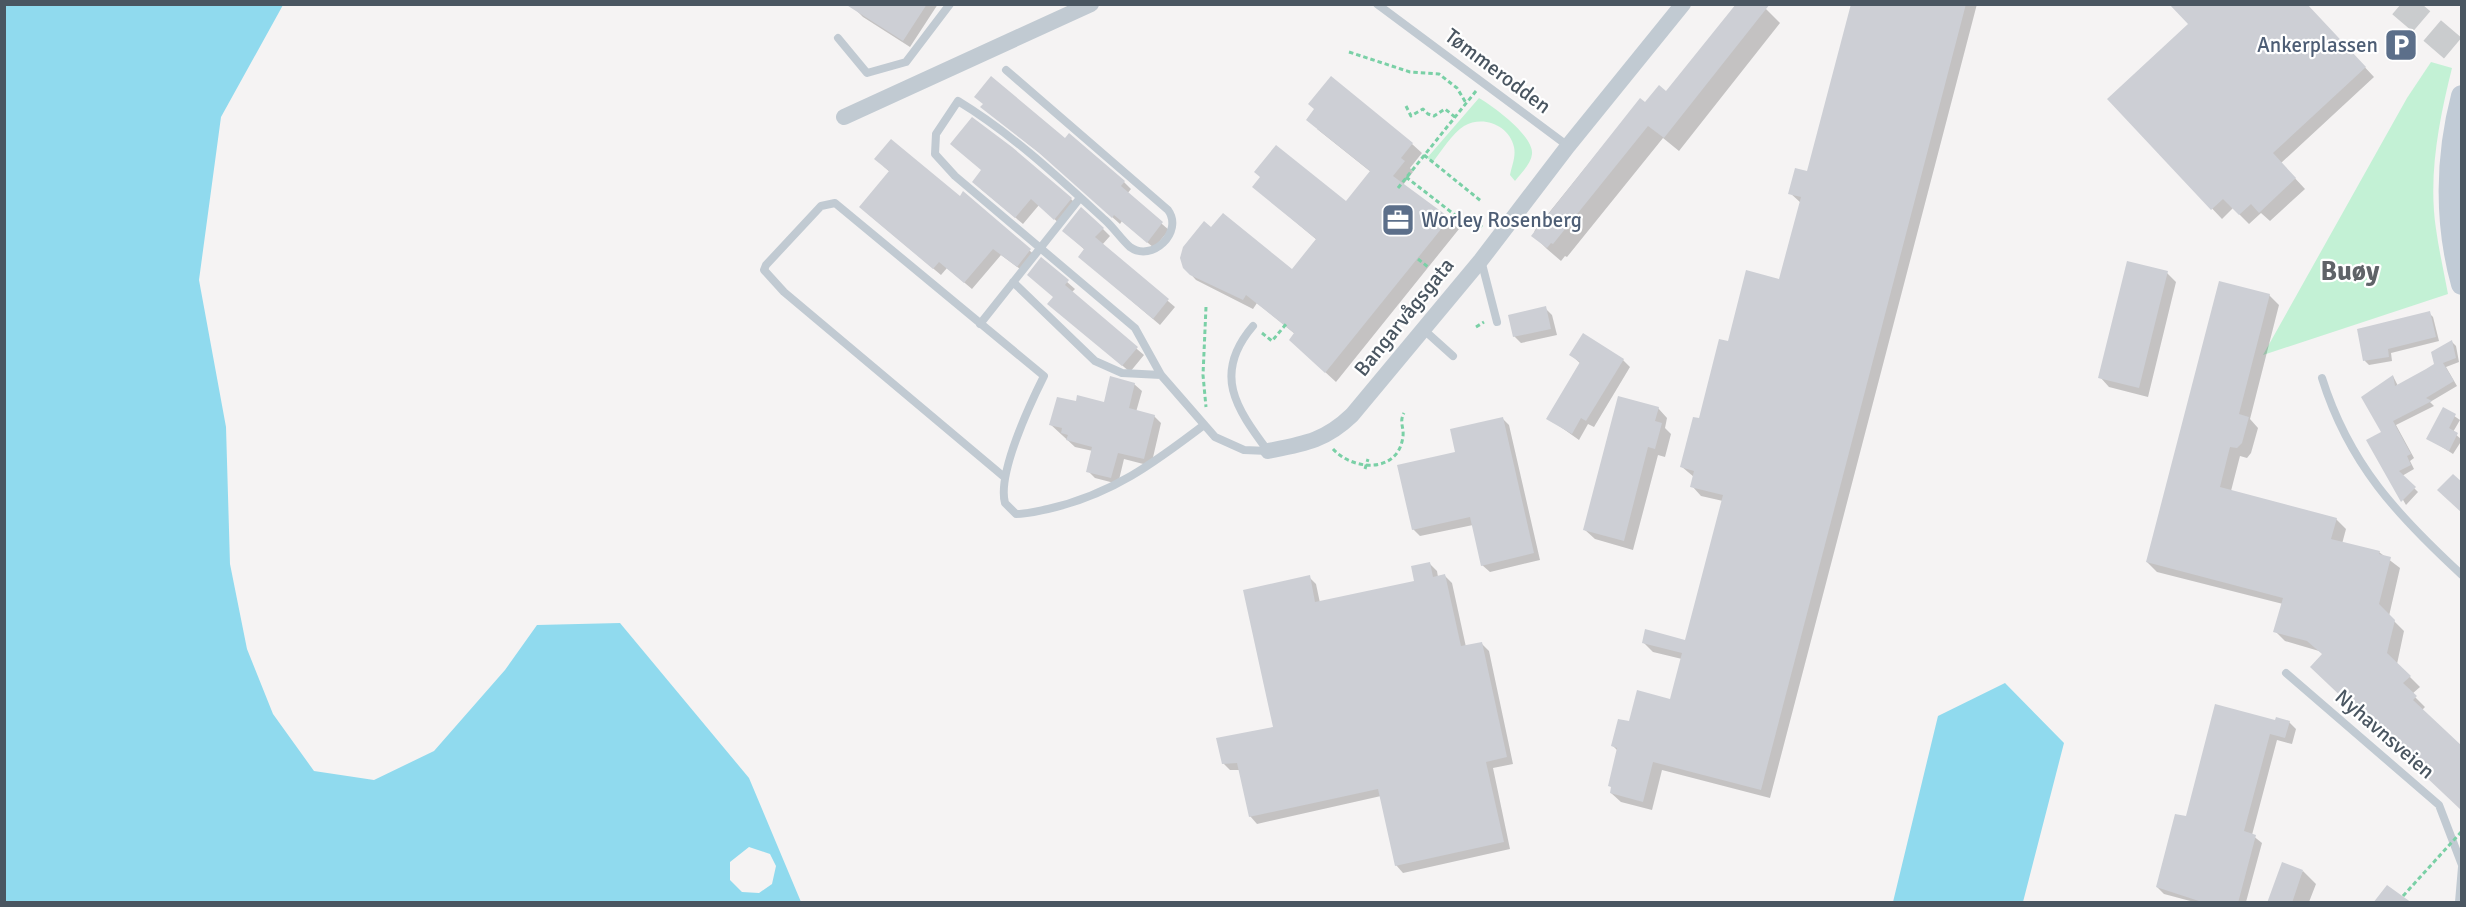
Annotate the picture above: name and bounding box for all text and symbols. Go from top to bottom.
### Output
street label: Tømmerodden [1440,23,1556,119]
parking icon: Ankerplassen [2383,27,2419,63]
place label: Ankerplassen [2257,32,2378,58]
office icon: Worley Rosenberg [1380,202,1416,238]
place label: Worley Rosenberg [1421,207,1582,233]
street label: Bangarvågsgata [1348,253,1460,381]
district label: Buøy [2321,255,2380,288]
street label: Nyhavnsveien [2330,684,2440,784]

